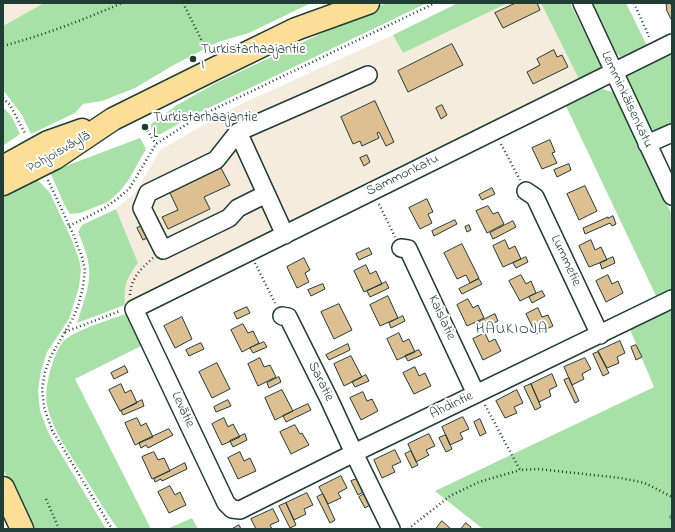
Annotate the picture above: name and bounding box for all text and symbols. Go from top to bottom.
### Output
place label: Turkistarhaajantie I [201,43,305,76]
street label: Lemminkäisenkatu [596,49,656,151]
marker: Turkistarhaajantie I [188,54,198,64]
place label: Turkistarhaajantie L [153,111,257,144]
marker: Turkistarhaajantie L [140,122,150,132]
street label: Pohjoisväylä [24,128,94,178]
street label: Sammonkatu [364,151,442,201]
street label: Lummetie [546,233,584,289]
street label: Kaislatie [423,293,459,343]
district label: HAUKIOJA [476,322,548,340]
street label: Saratie [303,360,337,404]
street label: Ahdintie [428,388,476,424]
street label: Levätie [166,389,198,431]

